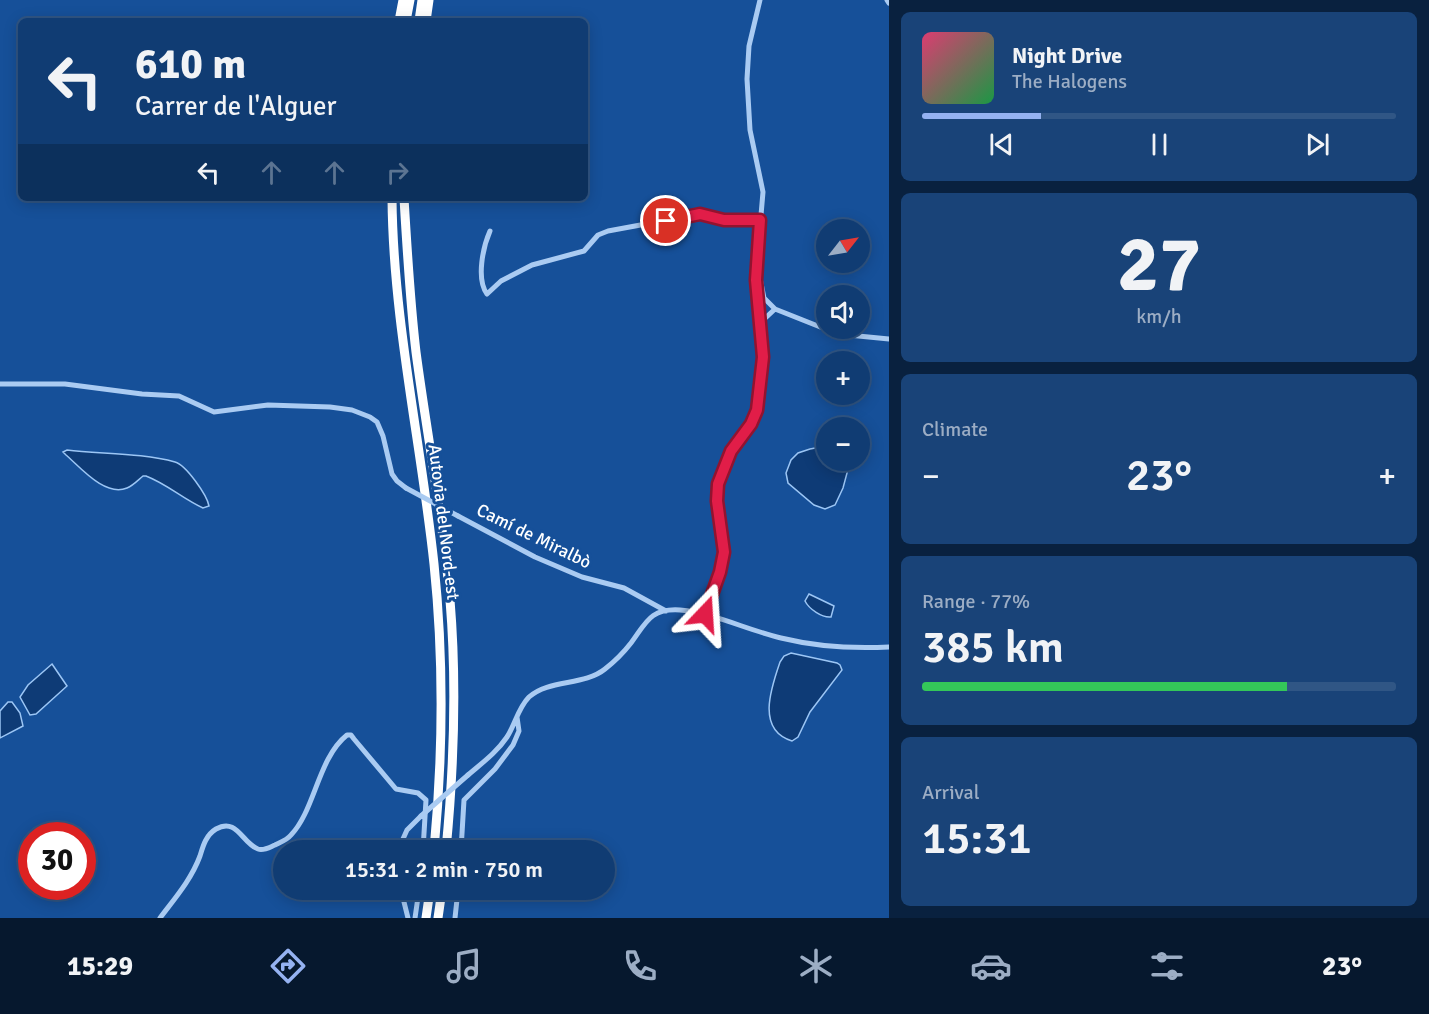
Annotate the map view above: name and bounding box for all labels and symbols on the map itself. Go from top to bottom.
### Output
pin [640,195,691,246]
north arrow [816,219,870,273]
street label: Autovia del Nord-est [424,443,464,601]
street label: Camí de Miralbò [473,499,595,573]
position arrow [673,582,737,646]
speed limit sign: 30 [18,822,96,900]

